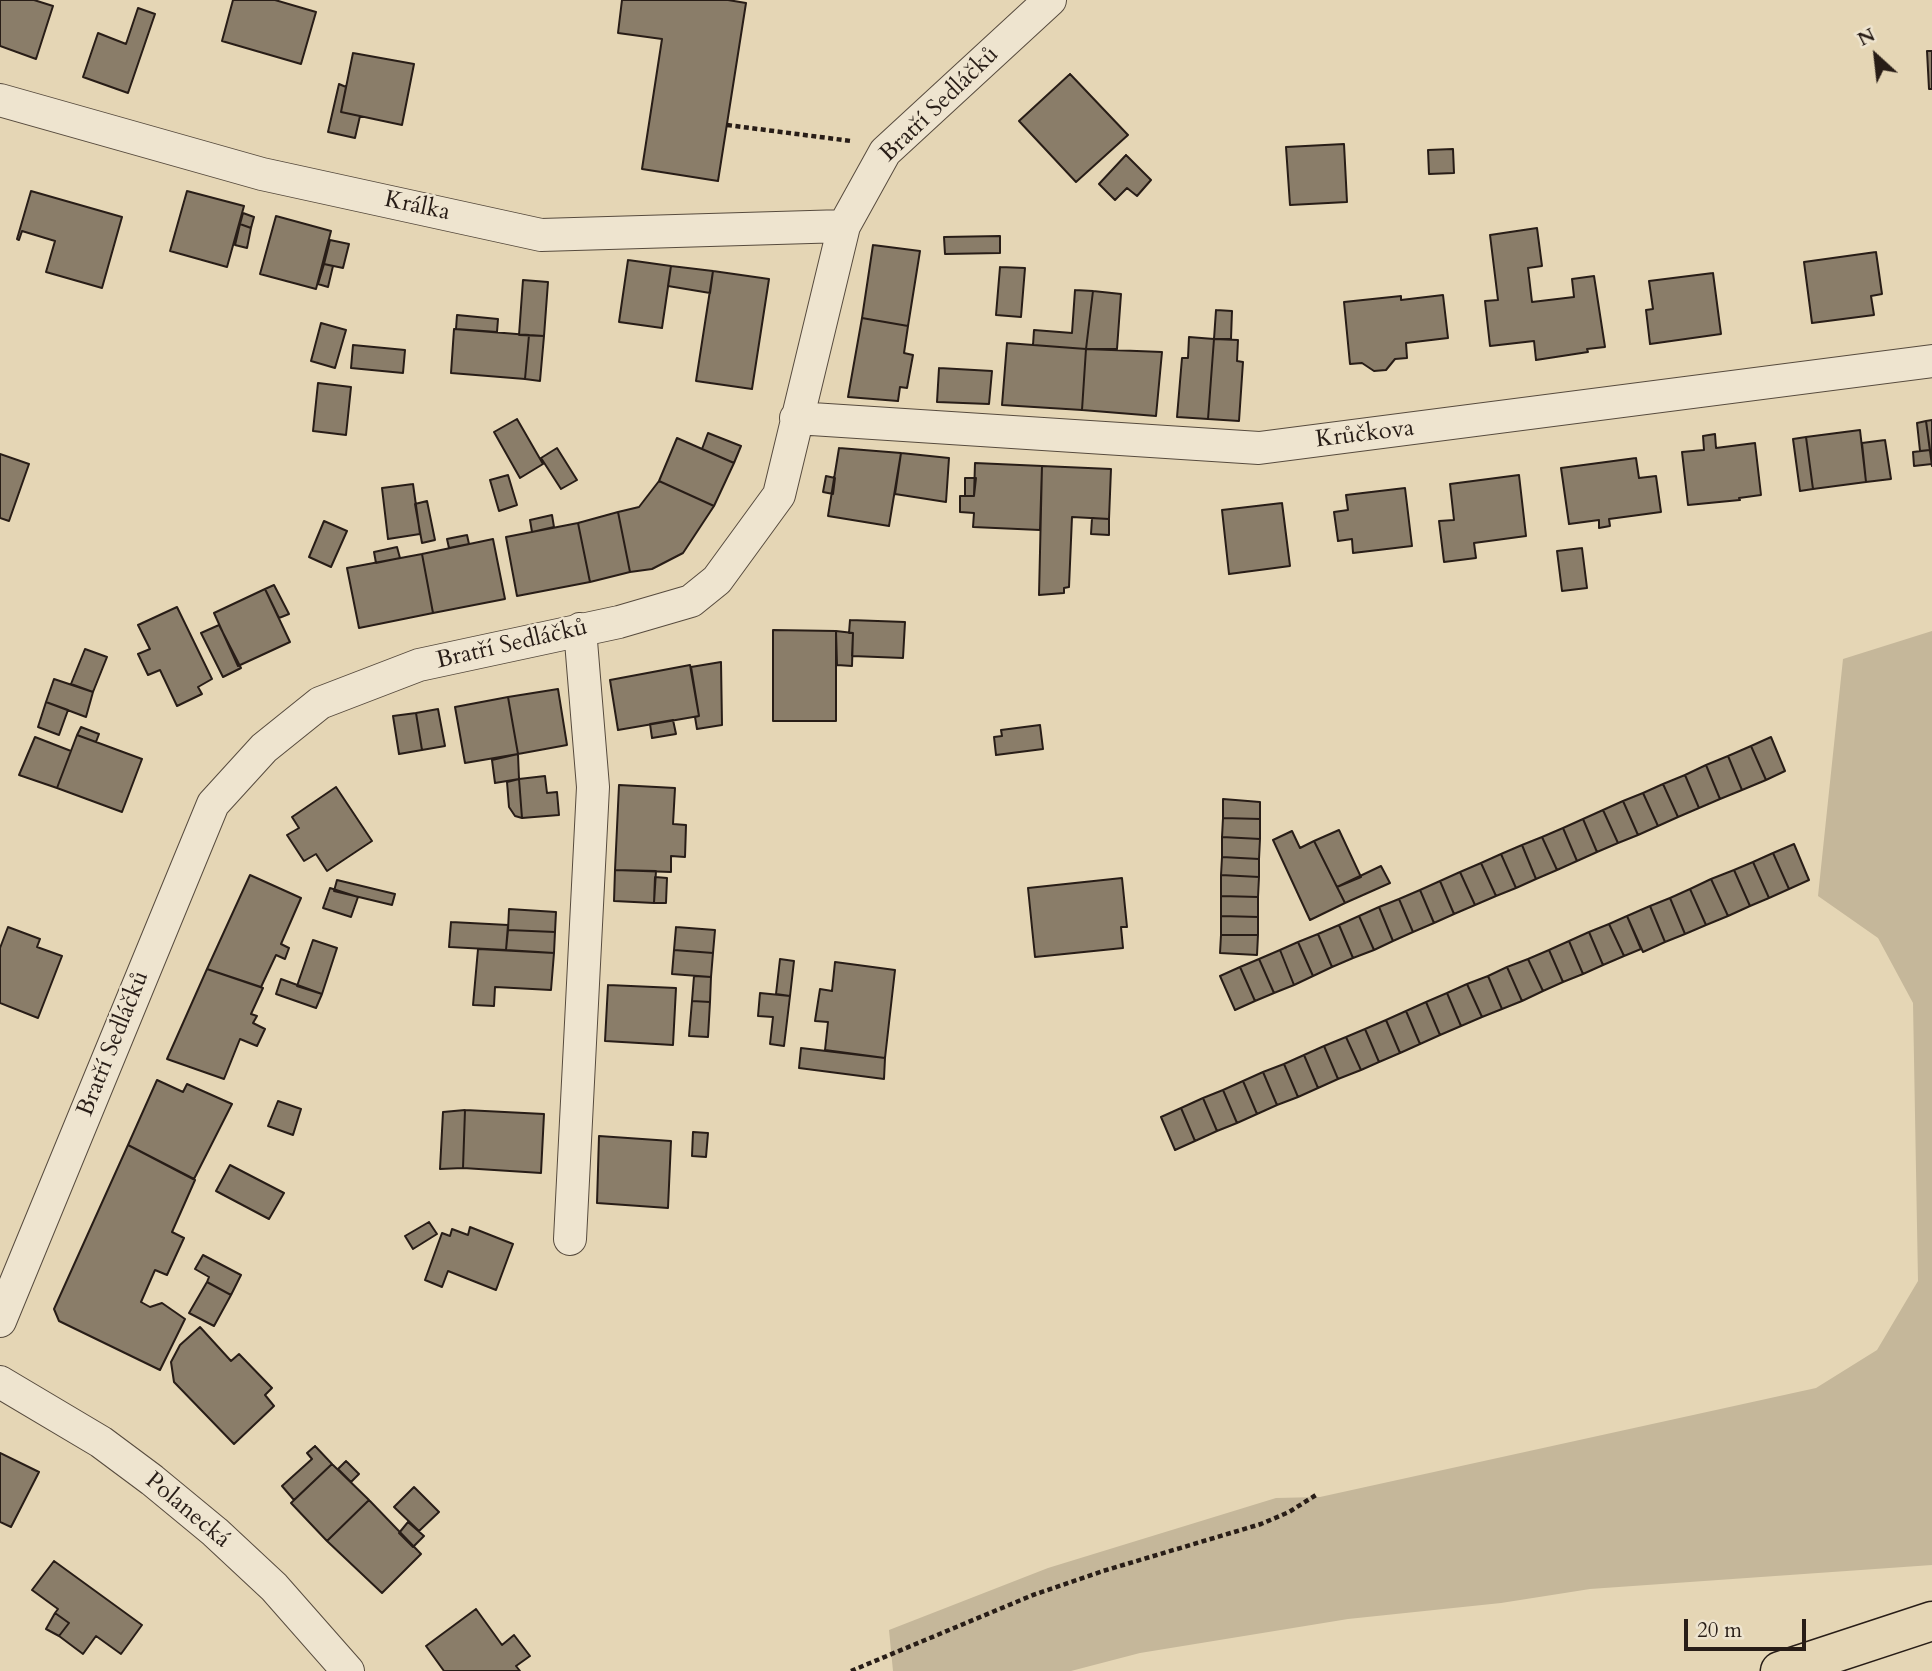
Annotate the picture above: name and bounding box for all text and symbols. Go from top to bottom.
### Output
north arrow [1841,21,1911,91]
text: N [1853,22,1880,53]
street label: Bratří Sedláčků [875,41,1005,169]
street label: Králka [382,186,452,228]
street label: Krůčkova [1314,415,1416,455]
street label: Bratří Sedláčků [434,614,590,676]
street label: Bratří Sedláčků [72,967,156,1121]
street label: Polanecká [139,1467,235,1555]
scale bar [1687,1604,1810,1648]
text: 20 m [1697,1616,1742,1645]

